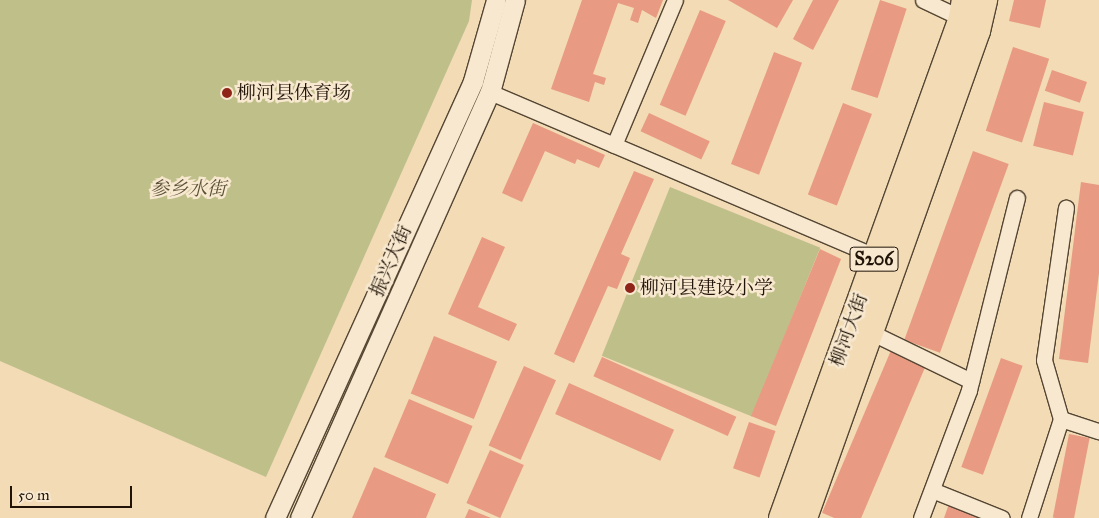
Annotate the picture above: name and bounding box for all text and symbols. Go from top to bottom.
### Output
place label: 柳河县体育场 [237,82,351,104]
marker: 柳河县体育场 [221,87,233,99]
park label: 参乡水街 [150,178,226,200]
street label: 振兴大街 [365,222,417,300]
road number: S206 [849,243,899,274]
place label: 柳河县建设小学 [640,277,773,299]
marker: 柳河县建设小学 [624,282,636,294]
street label: 柳河大街 [825,290,873,370]
scale bar [12,476,135,508]
text: 50 m [18,486,50,504]

